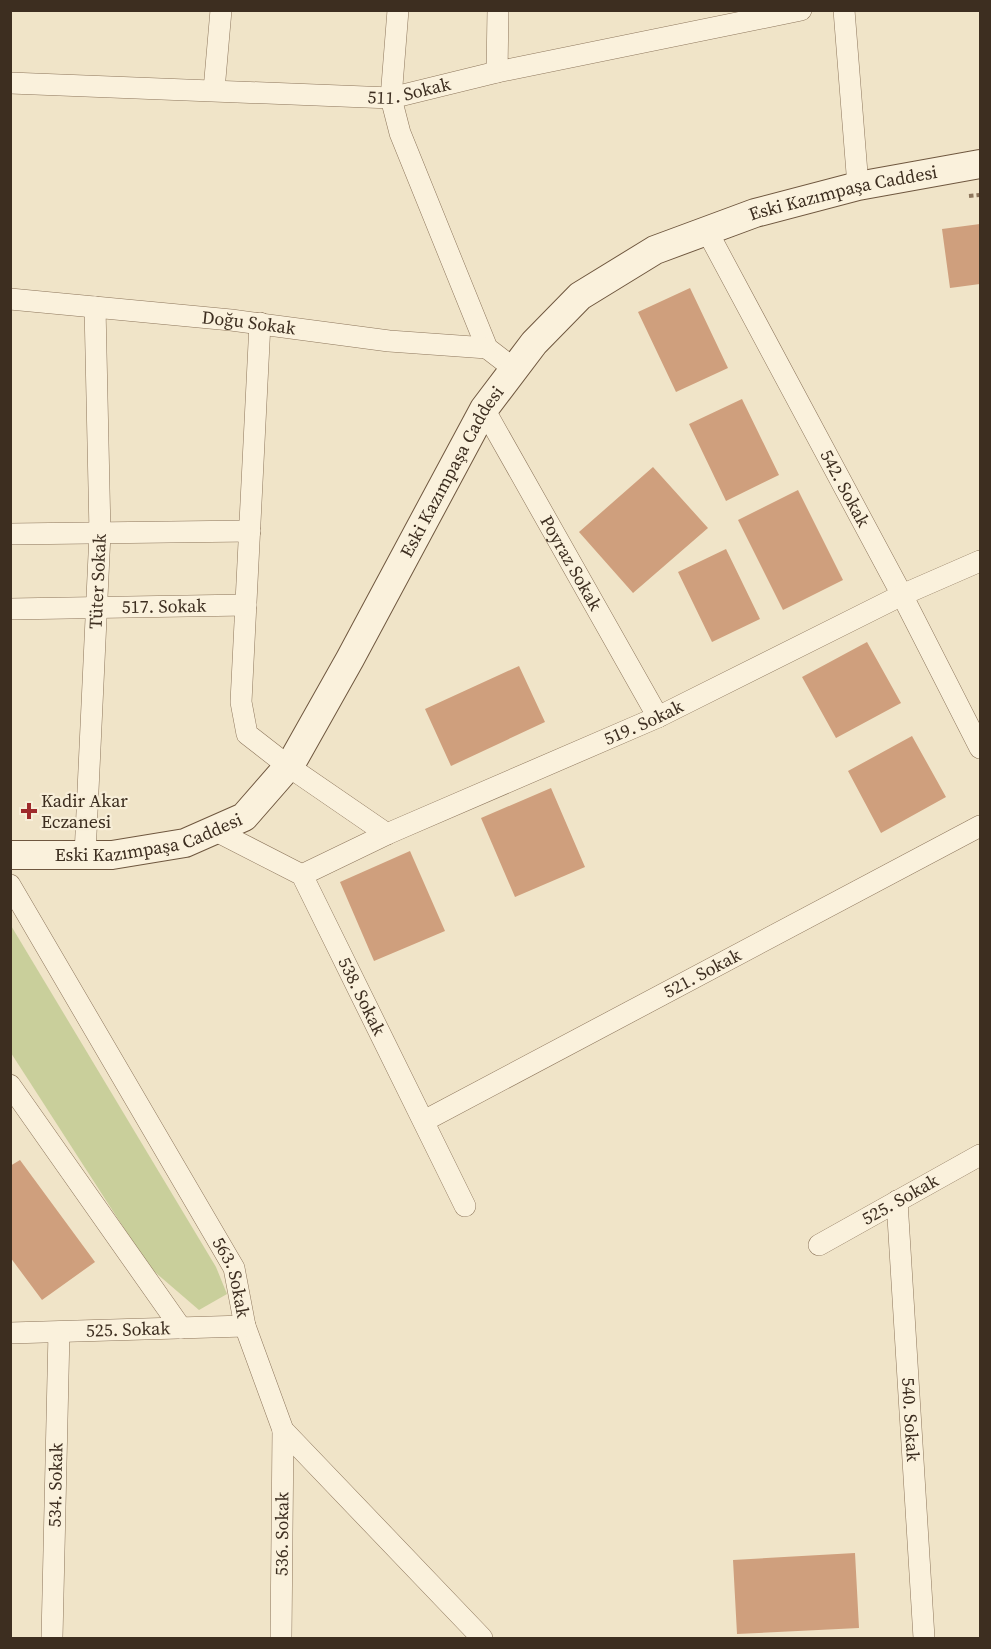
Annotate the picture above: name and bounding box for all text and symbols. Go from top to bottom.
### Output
street label: 511. Sokak [367,71,453,110]
street label: Eski Kazımpaşa Caddesi [745,159,939,226]
street label: Doğu Sokak [201,304,298,341]
street label: Eski Kazımpaşa Caddesi [394,380,509,562]
street label: 542. Sokak [814,445,876,531]
street label: Poyraz Sokak [535,511,609,615]
street label: Tüter Sokak [83,533,112,630]
street label: 517. Sokak [122,593,207,619]
street label: 519. Sokak [600,693,687,751]
place label: Kadir Akar Eczanesi [41,788,128,834]
marker: Kadir Akar Eczanesi [22,804,36,818]
street label: Eski Kazımpaşa Caddesi [55,806,246,867]
street label: 521. Sokak [659,942,745,1004]
street label: 538. Sokak [332,953,392,1040]
street label: 525. Sokak [857,1168,943,1231]
street label: 563. Sokak [207,1232,256,1320]
street label: 525. Sokak [85,1315,171,1343]
street label: 540. Sokak [896,1377,926,1463]
street label: 534. Sokak [42,1442,68,1528]
street label: 536. Sokak [269,1492,294,1576]

